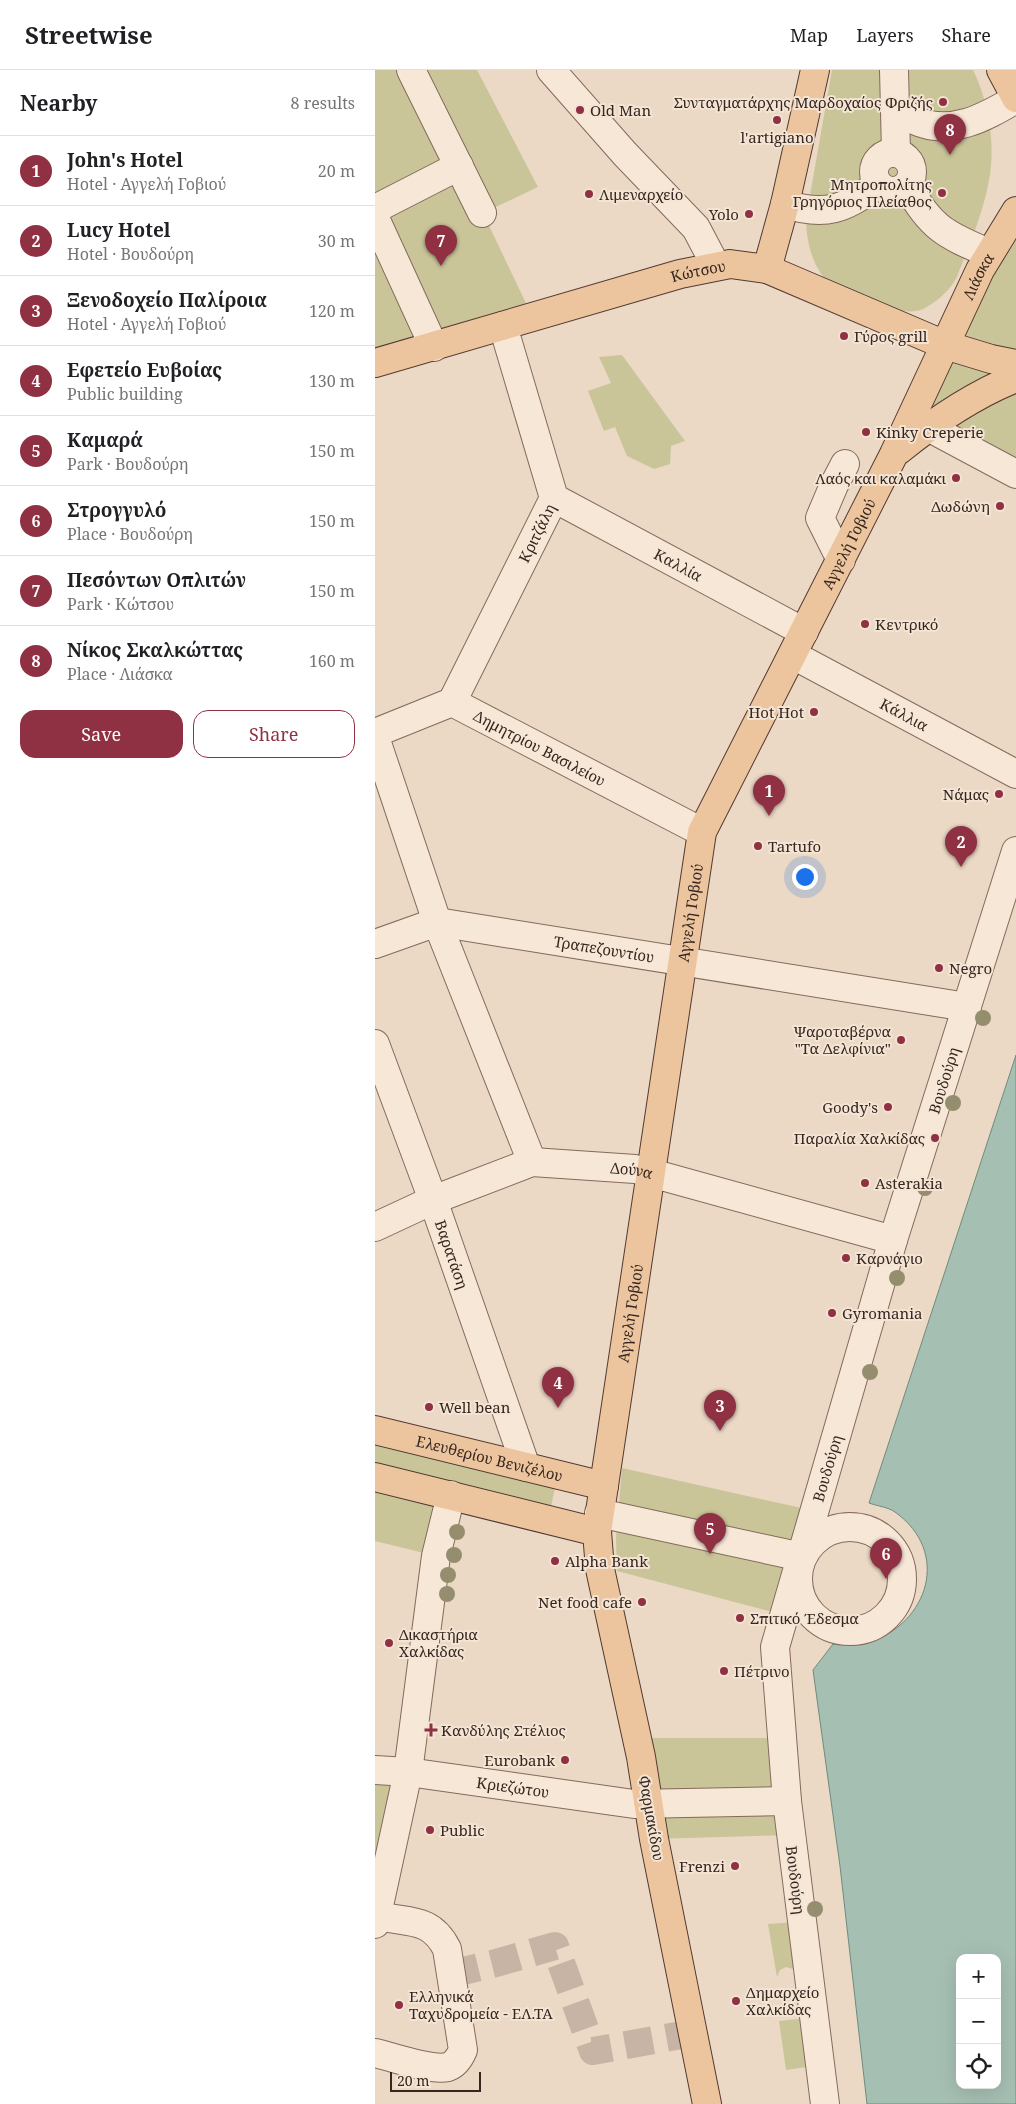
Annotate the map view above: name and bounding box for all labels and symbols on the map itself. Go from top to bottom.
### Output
place label: Συνταγματάρχης Μαρδοχαίος Φριζής [674,92,933,112]
marker: Συνταγματάρχης Μαρδοχαίος Φριζής [937,96,949,108]
place label: Old Man [590,100,651,120]
marker: Old Man [574,104,586,116]
marker: l'artigiano [771,114,783,126]
pin: 8 [934,114,966,155]
place label: l'artigiano [740,127,814,147]
place label: Μητροπολίτης Γρηγόριος Πλείαθος [793,174,932,211]
place label: Λιμεναρχείο [599,184,683,204]
marker: Μητροπολίτης Γρηγόριος Πλείαθος [936,187,948,199]
marker: Λιμεναρχείο [583,188,595,200]
place label: Yolo [708,204,739,224]
marker: Yolo [743,208,755,220]
pin: 7 [425,225,457,266]
street label: Λιάσκα [957,249,998,303]
street label: Κώτσου [668,255,727,286]
place label: Γύρος grill [854,326,928,346]
marker: Γύρος grill [838,330,850,342]
place label: Kinky Creperie [876,422,984,442]
marker: Kinky Creperie [860,426,872,438]
place label: Λαός και καλαμάκι [815,468,947,488]
marker: Λαός και καλαμάκι [950,472,962,484]
street label: Αγγελή Γοβιού [817,495,880,593]
place label: Δωδώνη [931,496,990,516]
street label: Κριτζάλη [513,500,560,566]
marker: Δωδώνη [994,500,1006,512]
street label: Καλλία [651,544,706,586]
place label: Κεντρικό [875,614,938,634]
marker: Κεντρικό [859,618,871,630]
street label: Κάλλια [877,693,932,736]
place label: Hot Hot [748,702,804,722]
street label: Δημητρίου Βασιλείου [470,705,609,790]
marker: Hot Hot [808,706,820,718]
pin: 1 [753,775,785,816]
place label: Νάμας [943,784,989,804]
marker: Νάμας [993,788,1005,800]
pin: 2 [945,826,977,867]
place label: Tartufo [768,836,821,856]
marker: Tartufo [752,840,764,852]
street label: Αγγελή Γοβιού [673,862,707,963]
your location [792,864,818,890]
street label: Τραπεζουντίου [552,931,656,967]
place label: Negro [949,958,992,978]
marker: Negro [933,962,945,974]
place label: Ψαροταβέρνα "Τα Δελφίνια" [794,1021,891,1058]
marker: Ψαροταβέρνα "Τα Δελφίνια" [895,1034,907,1046]
street label: Βουδούρη [924,1045,963,1116]
place label: Goody's [822,1097,878,1117]
marker: Goody's [882,1101,894,1113]
place label: Παραλία Χαλκίδας [794,1128,925,1148]
marker: Παραλία Χαλκίδας [929,1132,941,1144]
street label: Δούνα [610,1157,655,1183]
place label: Asterakia [875,1173,943,1193]
marker: Asterakia [859,1177,871,1189]
street label: Βαρατάση [431,1217,473,1292]
place label: Καρνάγιο [856,1248,923,1268]
marker: Καρνάγιο [840,1252,852,1264]
street label: Αγγελή Γοβιού [613,1263,647,1364]
place label: Gyromania [842,1303,922,1323]
marker: Gyromania [826,1307,838,1319]
pin: 4 [542,1367,574,1408]
pin: 3 [704,1390,736,1431]
place label: Well bean [439,1397,511,1417]
marker: Well bean [423,1401,435,1413]
street label: Ελευθερίου Βενιζέλου [414,1430,565,1486]
street label: Βουδούρη [808,1432,846,1504]
pin: 5 [694,1513,726,1554]
pin: 6 [870,1538,902,1579]
place label: Alpha Bank [565,1551,648,1571]
marker: Alpha Bank [549,1555,561,1567]
place label: Net food cafe [538,1592,632,1612]
marker: Net food cafe [636,1596,648,1608]
place label: Σπιτικό Έδεσμα [750,1608,859,1628]
marker: Σπιτικό Έδεσμα [734,1612,746,1624]
place label: Δικαστήρια Χαλκίδας [399,1624,478,1661]
marker: Δικαστήρια Χαλκίδας [383,1637,395,1649]
place label: Πέτρινο [734,1661,790,1681]
marker: Πέτρινο [718,1665,730,1677]
place label: Κανδύλης Στέλιος [441,1720,566,1740]
marker: Κανδύλης Στέλιος [425,1724,437,1736]
place label: Eurobank [484,1750,555,1770]
marker: Eurobank [559,1754,571,1766]
street label: Κριεζώτου [475,1772,551,1802]
street label: Φαρμακίδου [635,1774,669,1862]
place label: Public [440,1820,485,1840]
marker: Public [424,1824,436,1836]
street label: Βουδούρη [782,1845,810,1915]
place label: Frenzi [679,1856,725,1876]
marker: Frenzi [729,1860,741,1872]
place label: Δημαρχείο Χαλκίδας [746,1982,819,2019]
place label: Ελληνικά Ταχυδρομεία - ΕΛ.ΤΑ [409,1986,553,2023]
marker: Δημαρχείο Χαλκίδας [730,1995,742,2007]
marker: Ελληνικά Ταχυδρομεία - ΕΛ.ΤΑ [393,1999,405,2011]
scale bar [390,2069,481,2092]

